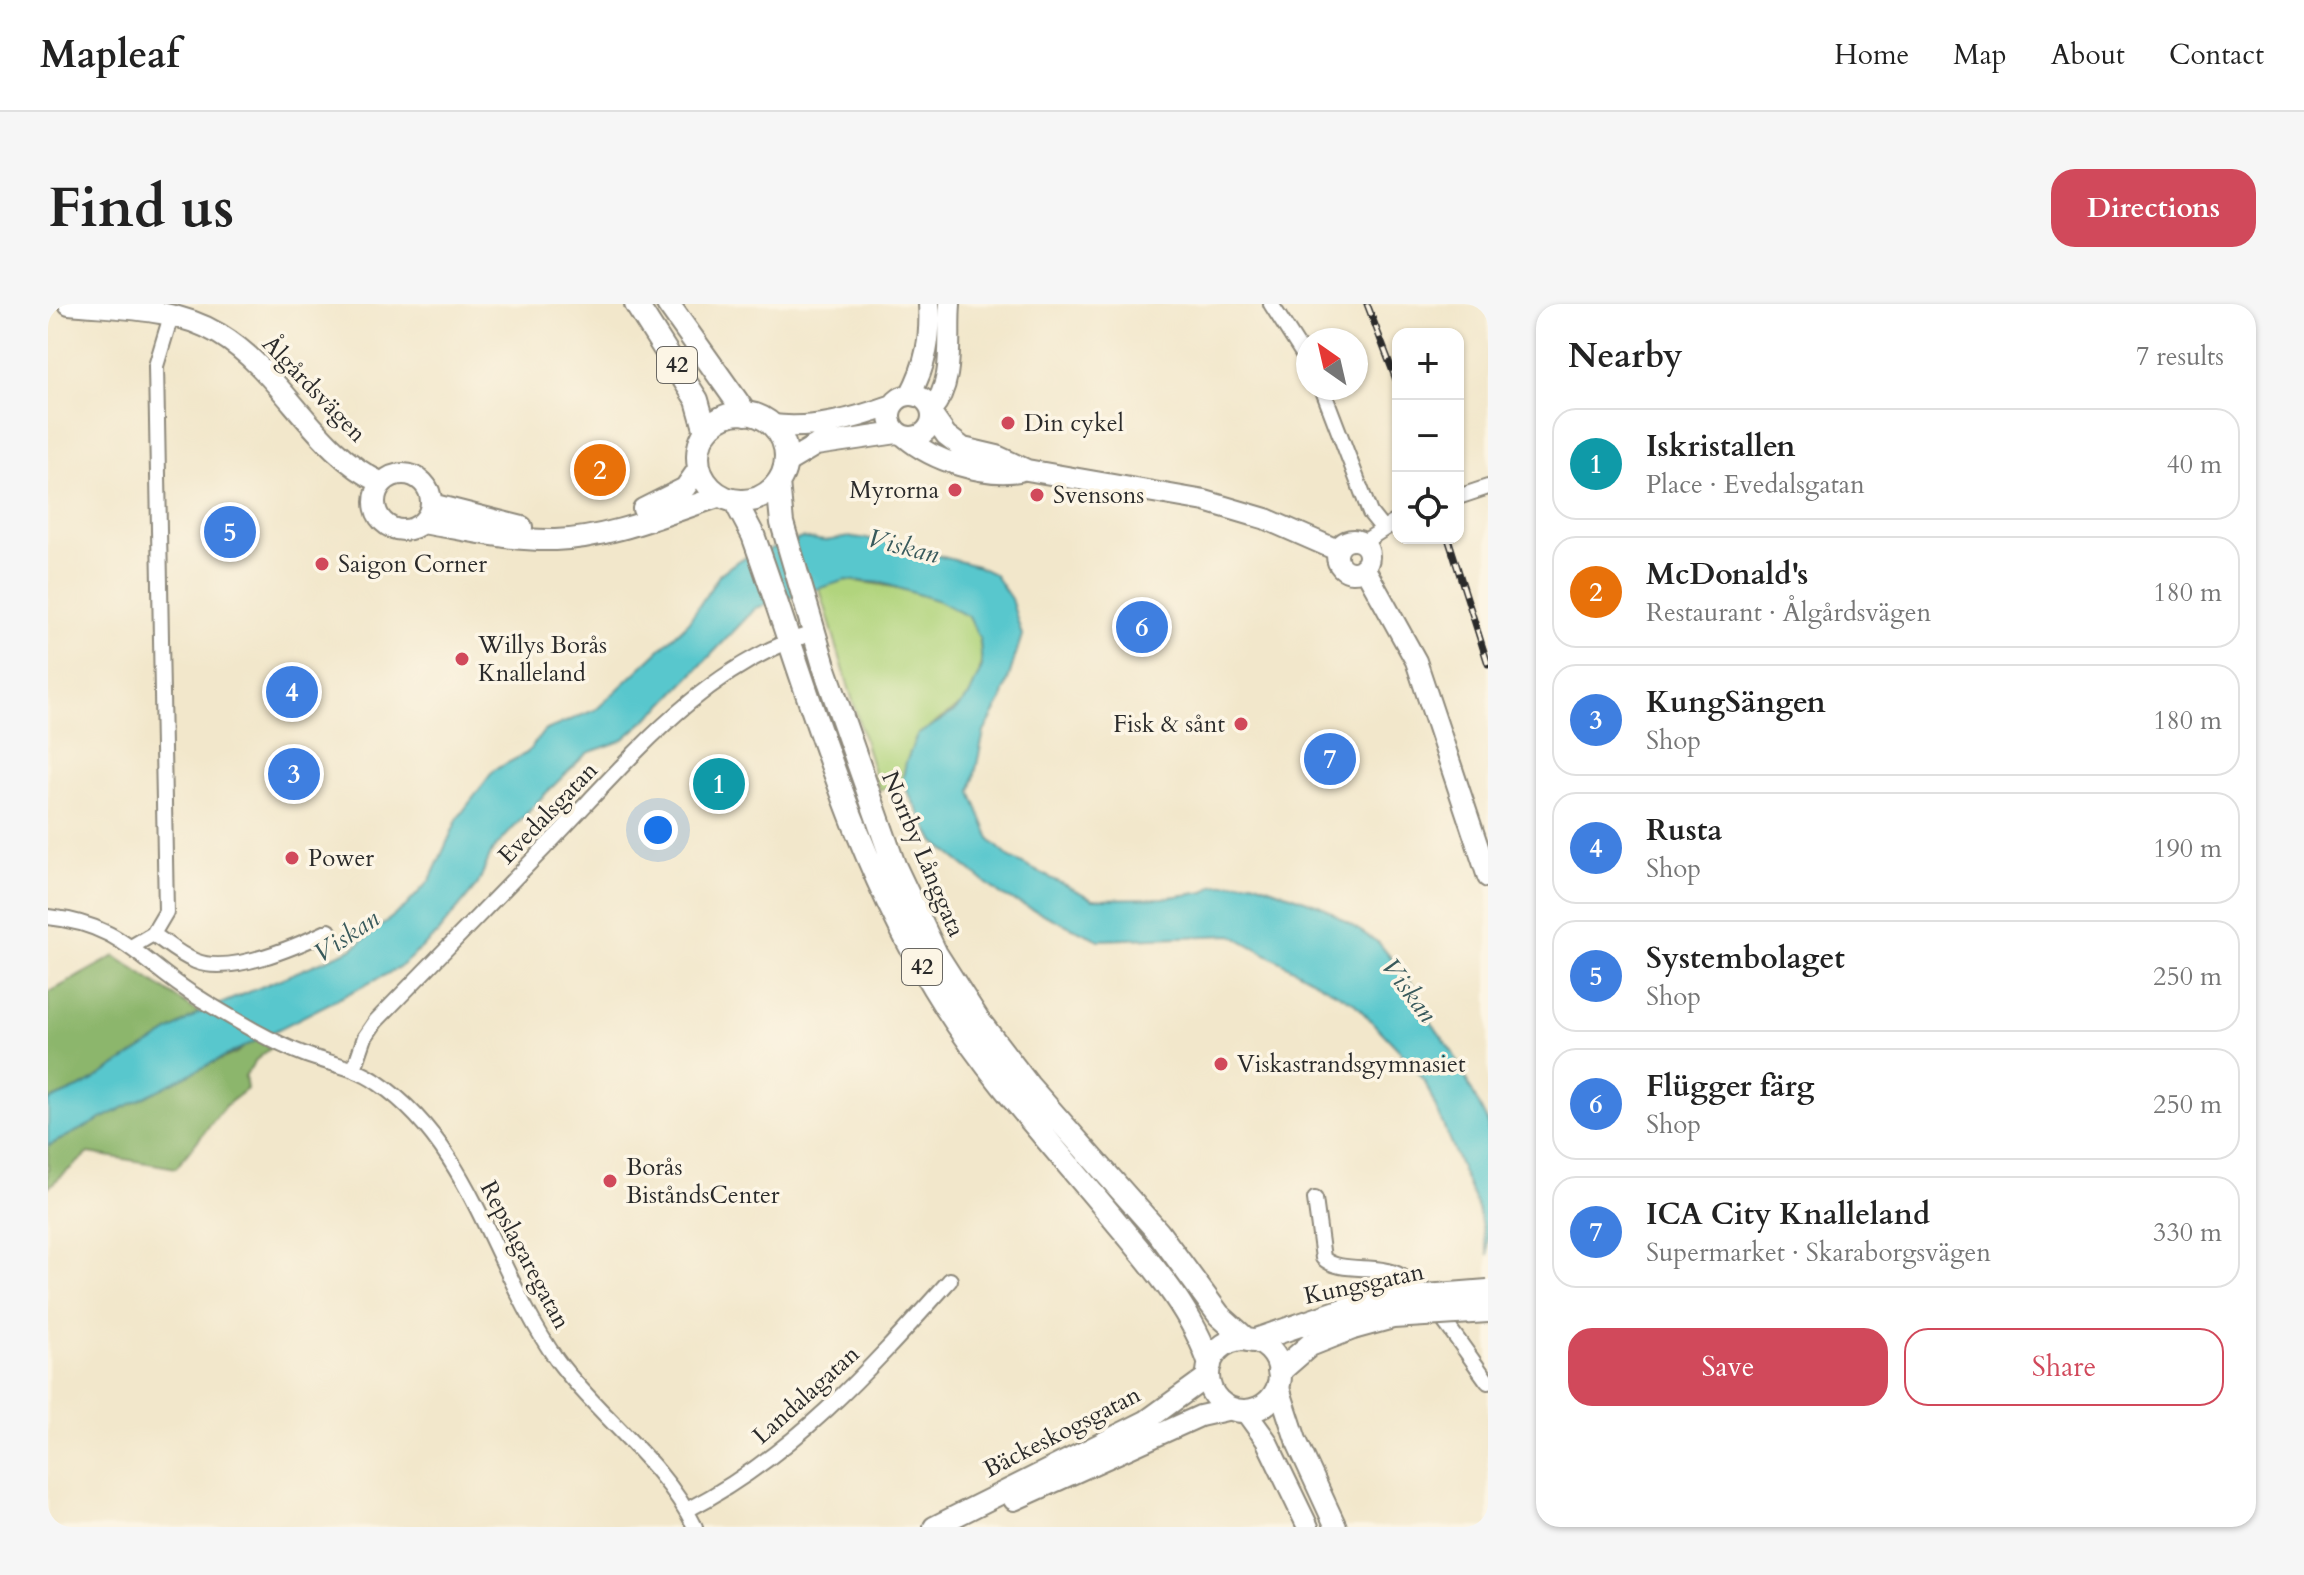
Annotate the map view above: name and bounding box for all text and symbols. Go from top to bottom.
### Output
text: Mapleaf [40,29,179,81]
text: Home [1834,36,1909,74]
text: Map [1953,36,2007,74]
text: About [2051,36,2125,74]
text: Contact [2169,36,2264,74]
button: Directions [2051,169,2256,247]
text: Find us [48,171,234,246]
street label: Ålgårdsvägen [254,328,374,450]
north arrow [1296,328,1368,400]
map controls [1392,328,1464,544]
button: + [1392,328,1464,400]
text: Nearby [1568,333,1683,379]
text: 7 results [2136,339,2224,374]
road number: 42 [657,347,697,383]
button: − [1392,400,1464,472]
place label: Din cykel [1024,407,1124,440]
marker: Din cykel [999,414,1017,432]
text: Iskristallen [1646,426,1796,467]
pin: 2 [574,440,626,500]
text: 1 [1589,447,1603,482]
text: 40 m [2166,447,2222,482]
text: Place · Evedalsgatan [1646,467,1865,502]
button: locate [1392,472,1464,544]
place label: Myrorna [849,474,940,507]
place label: Svensons [1053,479,1144,512]
marker: Myrorna [946,481,964,499]
marker: Svensons [1028,486,1046,504]
pin: 5 [204,502,256,562]
water label: Viskan [864,520,943,572]
place label: Saigon Corner [338,548,487,581]
text: McDonald's [1646,554,1808,595]
marker: Saigon Corner [313,555,331,573]
text: 2 [1589,575,1603,610]
text: 180 m [2153,575,2222,610]
text: Restaurant · Ålgårdsvägen [1646,595,1931,630]
pin: 6 [1116,597,1168,657]
place label: Willys Borås Knalleland [477,629,607,690]
marker: Willys Borås Knalleland [453,650,471,668]
pin: 4 [266,662,318,722]
text: KungSängen [1646,682,1826,723]
text: 3 [1589,703,1603,738]
text: 180 m [2153,703,2222,738]
place label: Fisk & sånt [1113,708,1225,741]
marker: Fisk & sånt [1232,715,1250,733]
text: Shop [1646,723,1701,758]
pin: 7 [1304,729,1356,789]
pin: 3 [268,744,320,804]
street label: Evedalsgatan [491,754,605,871]
pin: 1 [693,754,745,814]
street label: Norrby Långgata [873,766,973,942]
your location [638,810,678,850]
text: Rusta [1646,810,1722,851]
text: 4 [1589,831,1603,866]
text: 190 m [2153,831,2222,866]
place label: Power [308,842,374,875]
marker: Power [283,849,301,867]
text: Shop [1646,851,1701,886]
water label: Viskan [306,901,386,971]
text: Systembolaget [1646,938,1845,979]
road number: 42 [902,949,942,985]
water label: Viskan [1373,950,1445,1030]
text: 5 [1589,959,1603,994]
text: 250 m [2153,959,2222,994]
text: Shop [1646,979,1701,1014]
place label: Viskastrandsgymnasiet [1237,1048,1466,1081]
marker: Viskastrandsgymnasiet [1212,1055,1230,1073]
text: Flügger färg [1646,1066,1814,1107]
text: 6 [1589,1087,1603,1122]
text: 250 m [2153,1087,2222,1122]
text: Shop [1646,1107,1701,1142]
place label: Borås BiståndsCenter [626,1151,780,1212]
marker: Borås BiståndsCenter [601,1172,619,1190]
street label: Repslagaregatan [472,1175,578,1335]
text: ICA City Knalleland [1646,1194,1930,1235]
text: 7 [1589,1215,1603,1250]
text: 330 m [2153,1215,2222,1250]
text: Supermarket · Skaraborgsvägen [1646,1235,1991,1270]
street label: Kungsgatan [1301,1255,1427,1313]
button: Save [1568,1328,1888,1406]
button: Share [1904,1328,2224,1406]
street label: Landalagatan [745,1338,867,1452]
street label: Bäckeskogsgatan [978,1378,1147,1486]

